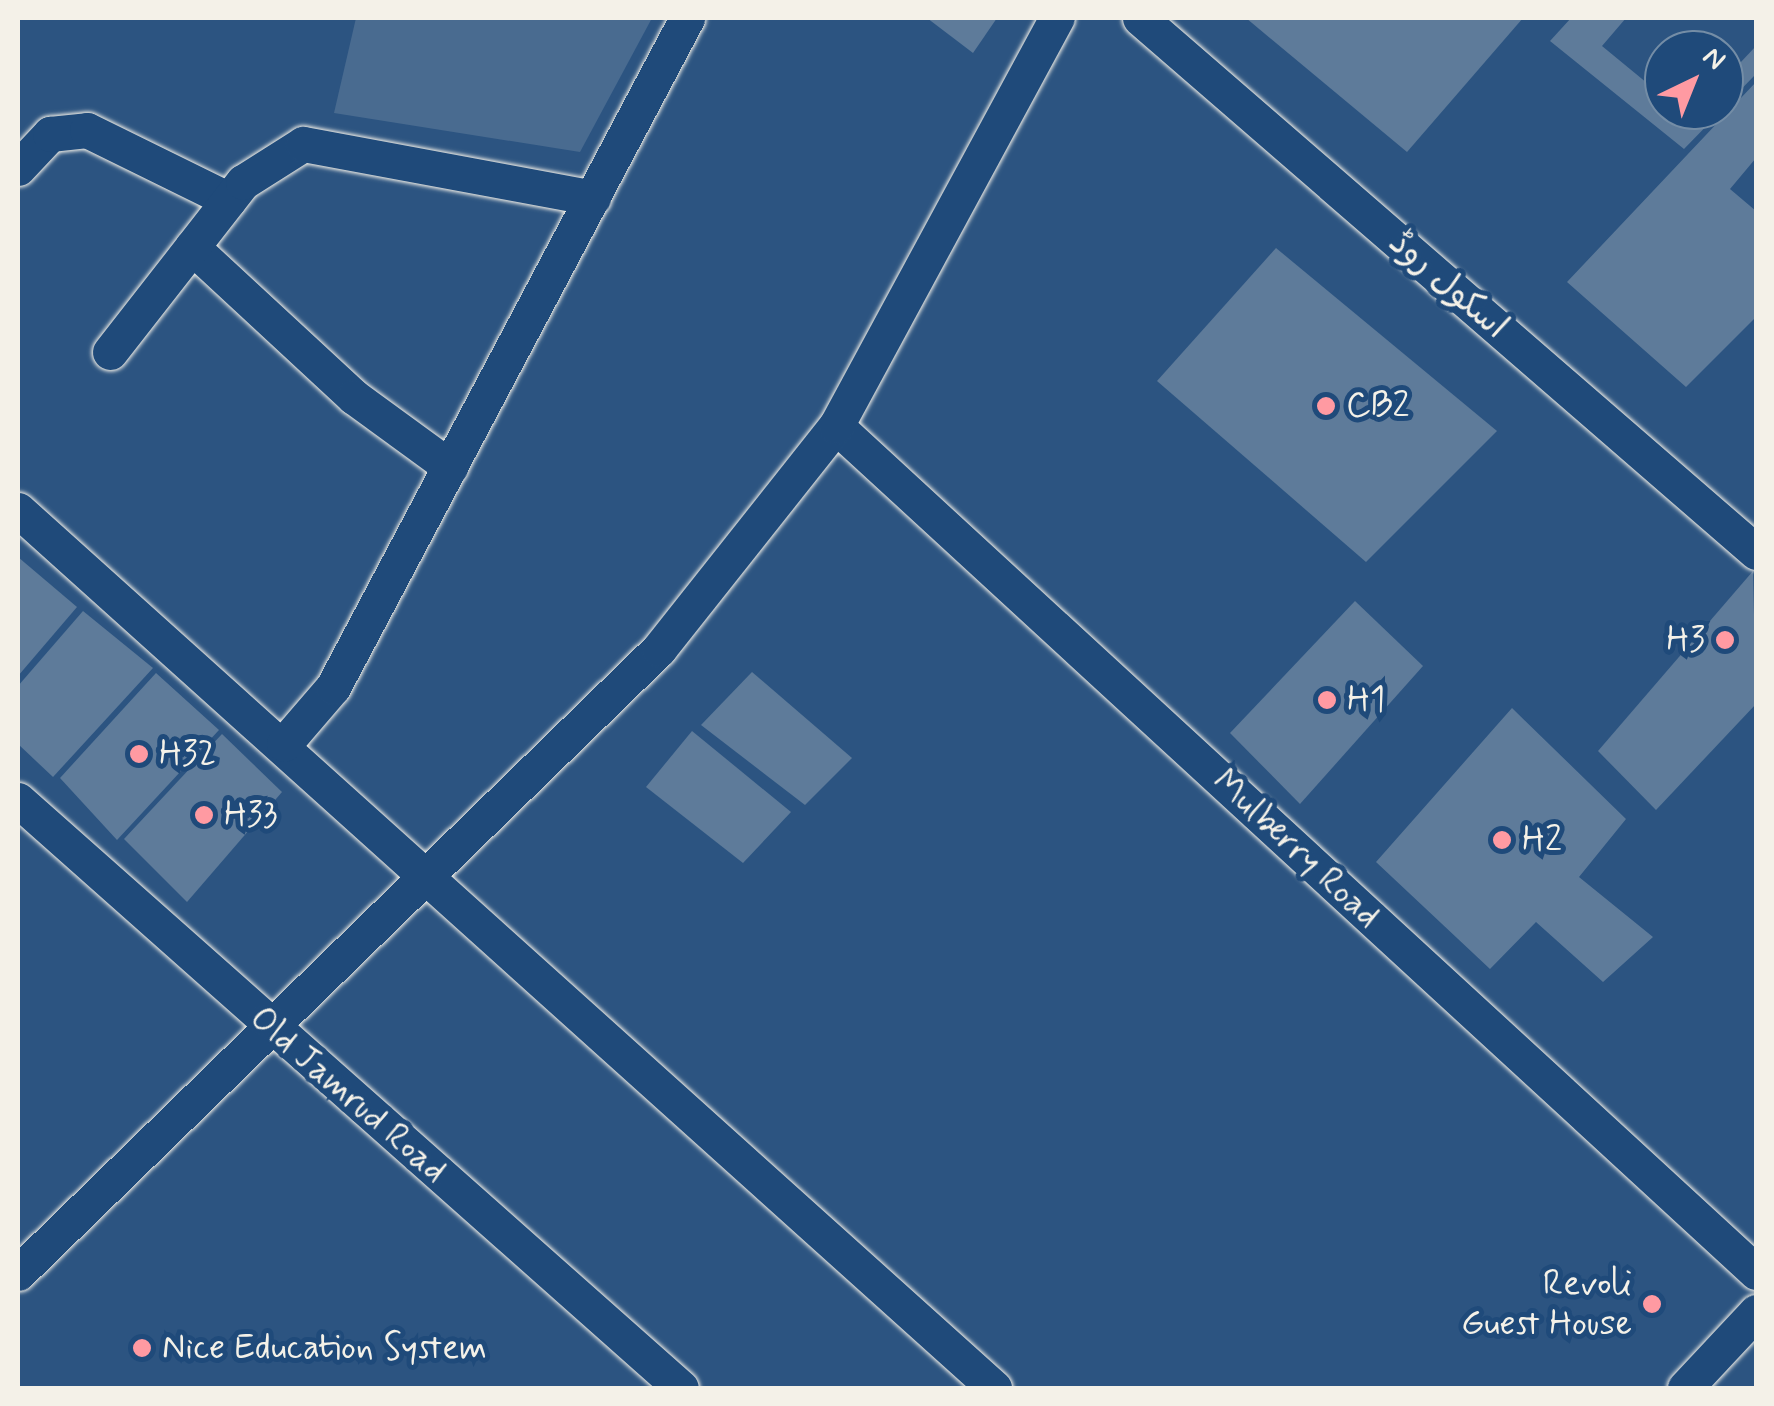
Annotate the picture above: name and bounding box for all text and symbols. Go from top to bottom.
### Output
north arrow [1644,30,1744,130]
text: N [1694,39,1733,79]
street label: اسکول روڈ [1380,222,1516,348]
place label: CB2 [1346,385,1409,427]
marker: CB2 [1315,395,1337,417]
place label: H3 [1666,619,1705,661]
marker: H3 [1714,629,1736,651]
place label: H1 [1347,679,1385,721]
marker: H1 [1316,689,1338,711]
place label: H32 [159,733,216,775]
marker: H32 [128,743,150,765]
street label: Mulberry Road [1204,761,1388,937]
place label: H33 [224,794,277,836]
marker: H33 [193,804,215,826]
place label: H2 [1522,819,1562,861]
marker: H2 [1491,829,1513,851]
street label: Old Jamrud Road [238,996,458,1194]
place label: Revoli Guest House [1461,1263,1632,1345]
marker: Revoli Guest House [1641,1293,1663,1315]
place label: Nice Education System [162,1327,490,1369]
marker: Nice Education System [131,1337,153,1359]

